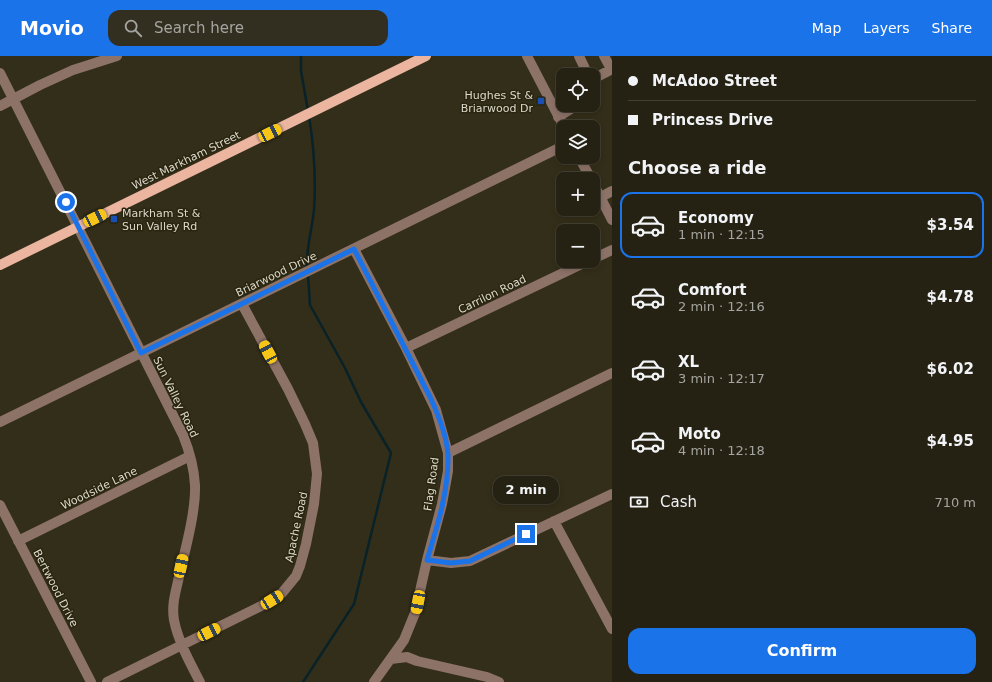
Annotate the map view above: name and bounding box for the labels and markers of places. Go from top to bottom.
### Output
place label: Hughes St & Briarwood Dr [461,89,533,115]
marker: Hughes St & Briarwood Dr [536,96,546,106]
place label: Markham St & Sun Valley Rd [122,207,201,233]
marker: Markham St & Sun Valley Rd [109,214,119,224]

